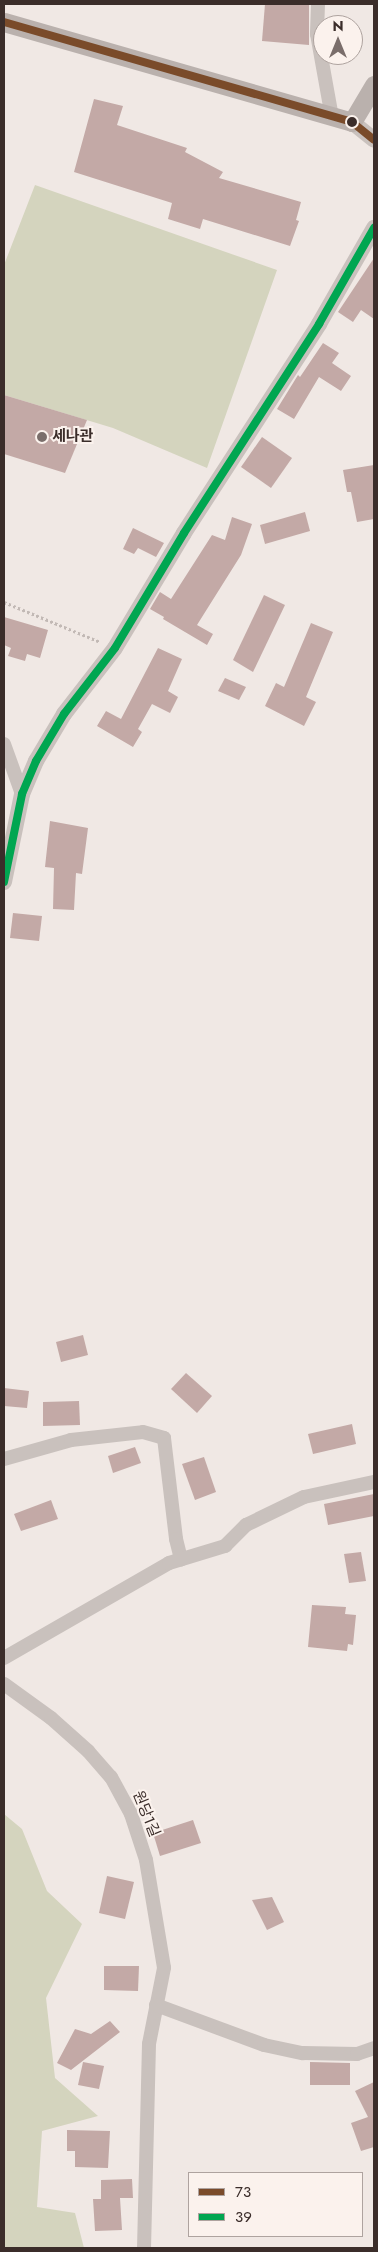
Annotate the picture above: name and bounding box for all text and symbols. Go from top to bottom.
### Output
north arrow [313,15,363,65]
text: N [332,16,344,36]
unlabelled marker [347,117,357,127]
place label: 세나관 [52,428,93,446]
marker: 세나관 [36,431,48,443]
street label: 원당1길 [129,1788,163,1840]
legend [188,2172,363,2237]
text: 73 [235,2181,251,2203]
text: 39 [235,2206,252,2228]

